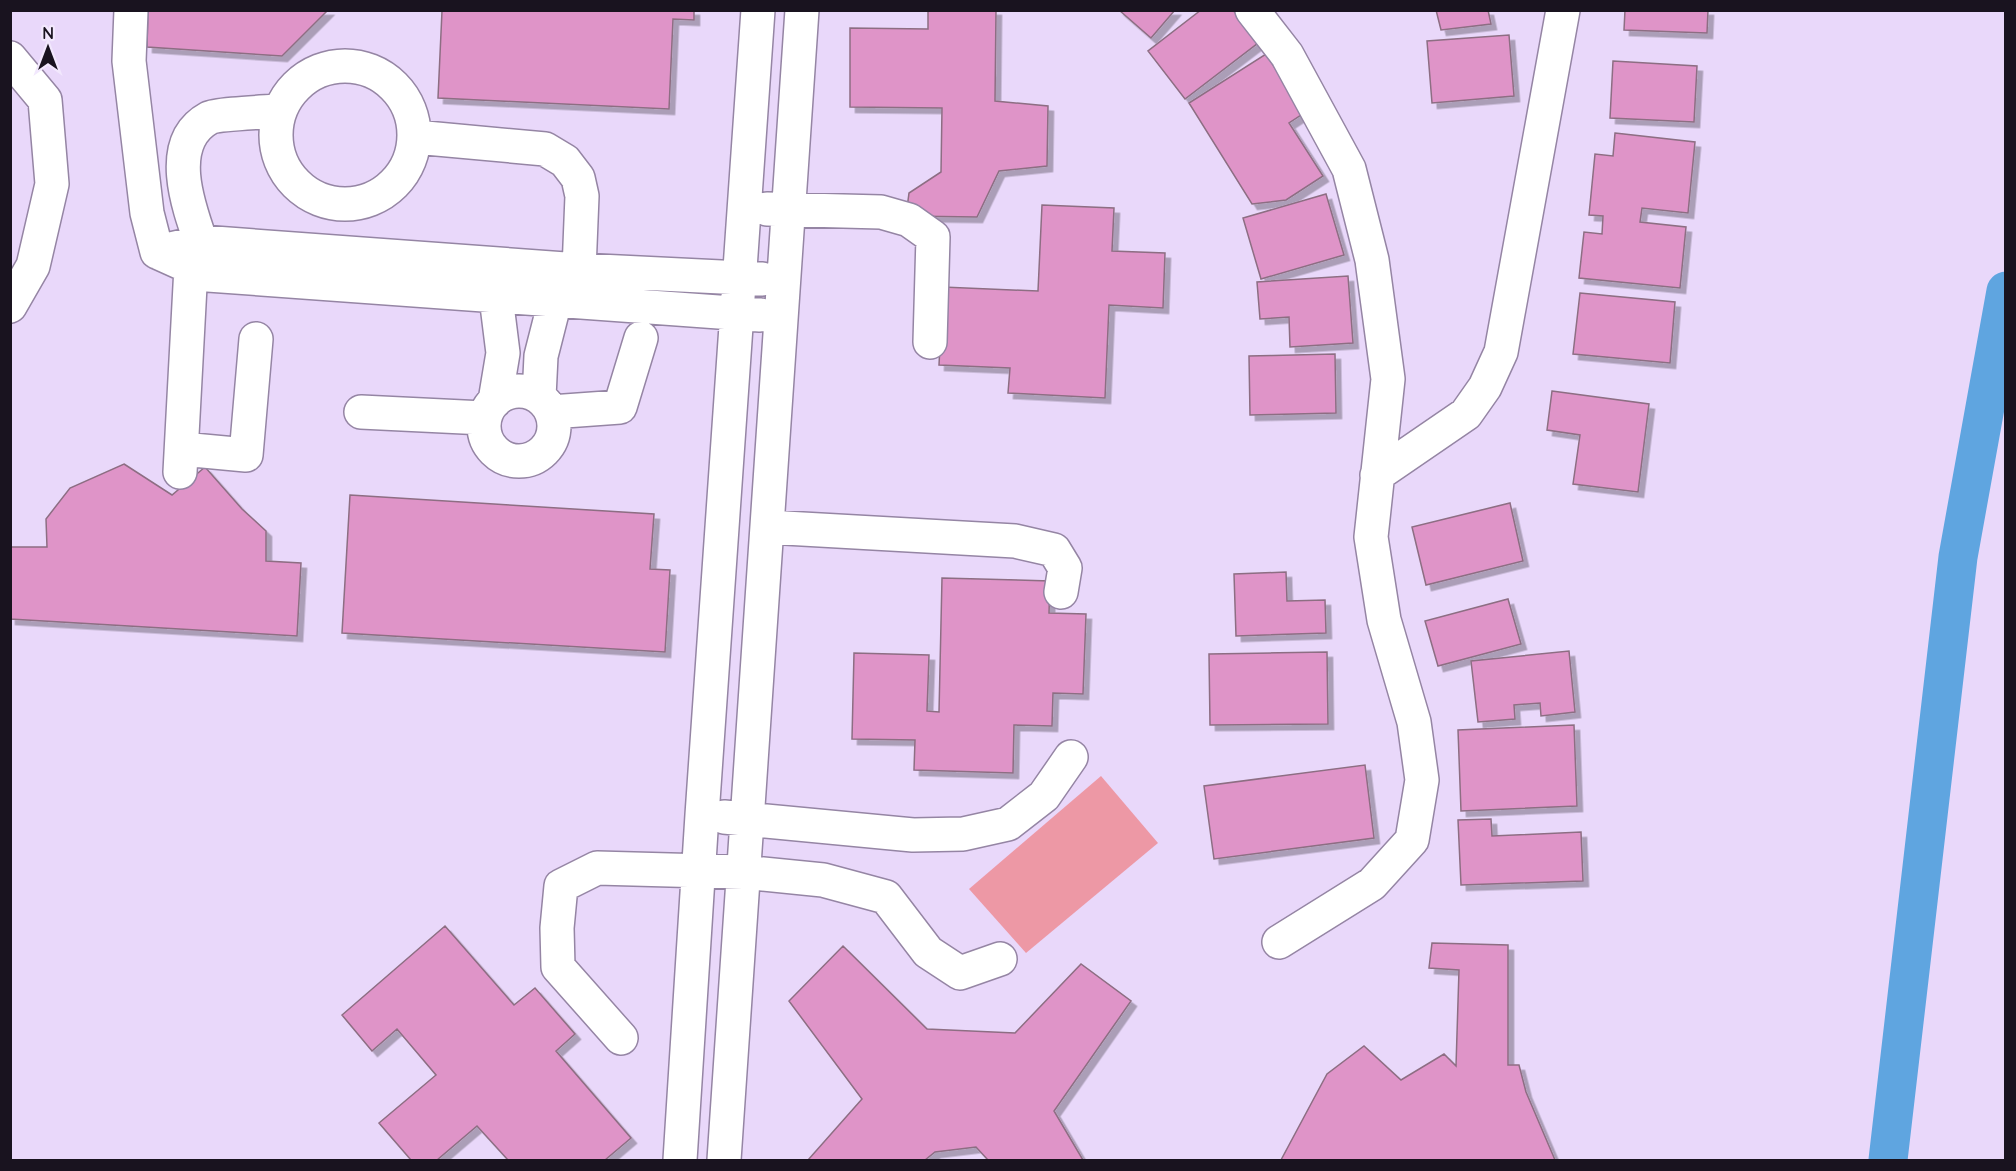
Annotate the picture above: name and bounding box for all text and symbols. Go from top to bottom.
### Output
north arrow [18,18,78,78]
text: N [42,23,54,43]

